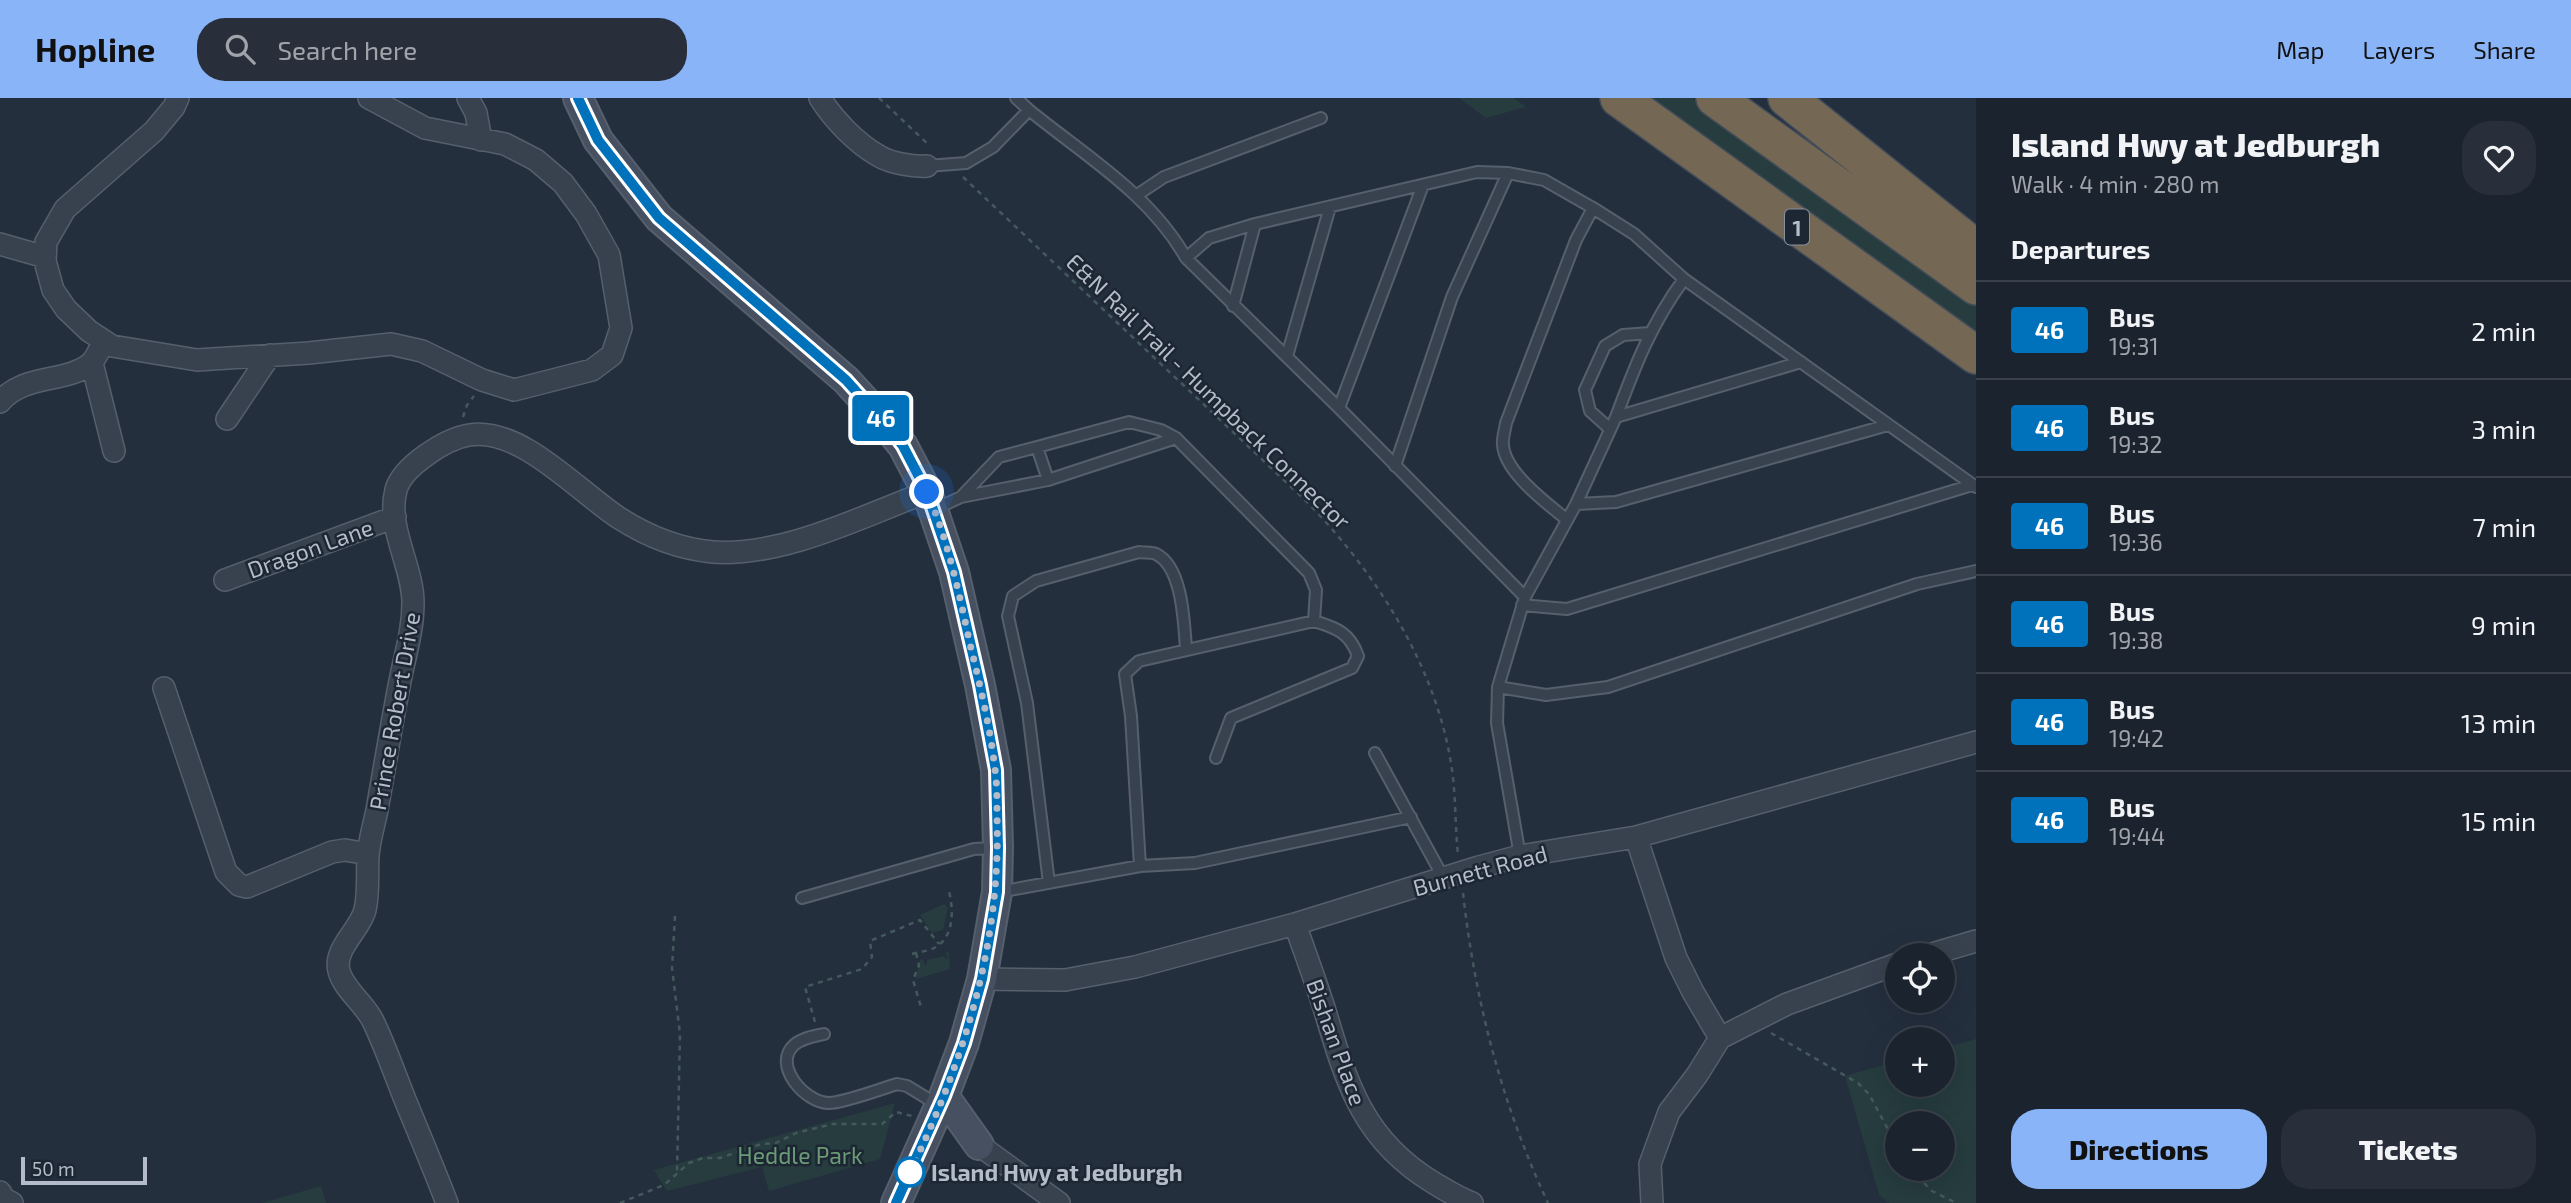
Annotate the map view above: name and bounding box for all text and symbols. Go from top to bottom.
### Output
search box [197,18,687,81]
text: Hopline [35,29,155,69]
icon: search [221,30,259,68]
text: Search here [277,34,417,65]
text: Map [2276,35,2324,64]
text: Layers [2362,35,2435,64]
text: Share [2473,35,2536,64]
button: heart [2462,121,2536,195]
text: Island Hwy at Jedburgh [2011,124,2380,164]
text: Walk · 4 min · 280 m [2011,170,2219,198]
road number: 1 [1785,209,1809,244]
text: Departures [2011,233,2150,264]
street label: E&N Rail Trail - Humpback Connector [1061,248,1357,534]
text: Bus [2109,301,2155,332]
text: 46 [2035,315,2064,344]
text: 2 min [2471,315,2536,346]
text: 19:31 [2109,332,2159,360]
line badge: 46 [850,395,912,441]
text: Bus [2109,399,2155,430]
text: 46 [866,403,896,432]
text: 46 [2035,413,2064,442]
text: 3 min [2471,413,2536,444]
text: 19:32 [2109,430,2162,458]
your location [909,474,944,509]
text: Bus [2109,497,2155,528]
text: 46 [2035,511,2064,540]
text: 7 min [2473,511,2536,542]
street label: Dragon Lane [243,512,377,584]
text: 19:36 [2109,528,2163,556]
text: Bus [2109,595,2155,626]
text: 46 [2035,609,2064,638]
text: 9 min [2471,609,2536,640]
street label: Prince Robert Drive [363,610,425,812]
text: 19:38 [2109,626,2164,654]
text: Bus [2109,693,2155,724]
text: 46 [2035,707,2064,736]
text: 13 min [2461,707,2536,738]
text: 19:42 [2109,724,2164,752]
text: Bus [2109,791,2155,822]
text: 46 [2035,805,2064,834]
text: 15 min [2462,805,2536,836]
text: 19:44 [2109,822,2165,850]
street label: Burnett Road [1410,839,1550,901]
map controls [1885,943,1955,1181]
button: locate [1885,943,1955,1013]
street label: Bishan Place [1301,975,1373,1109]
button: + [1885,1027,1955,1097]
button: Directions [2011,1109,2267,1189]
button: Tickets [2281,1109,2536,1189]
button: − [1885,1111,1955,1181]
park label: Heddle Park [737,1141,863,1169]
scale bar [21,1154,147,1186]
text: 50 m [32,1157,75,1180]
marker: Island Hwy at Jedburgh [895,1157,925,1187]
place label: Island Hwy at Jedburgh [931,1158,1183,1186]

